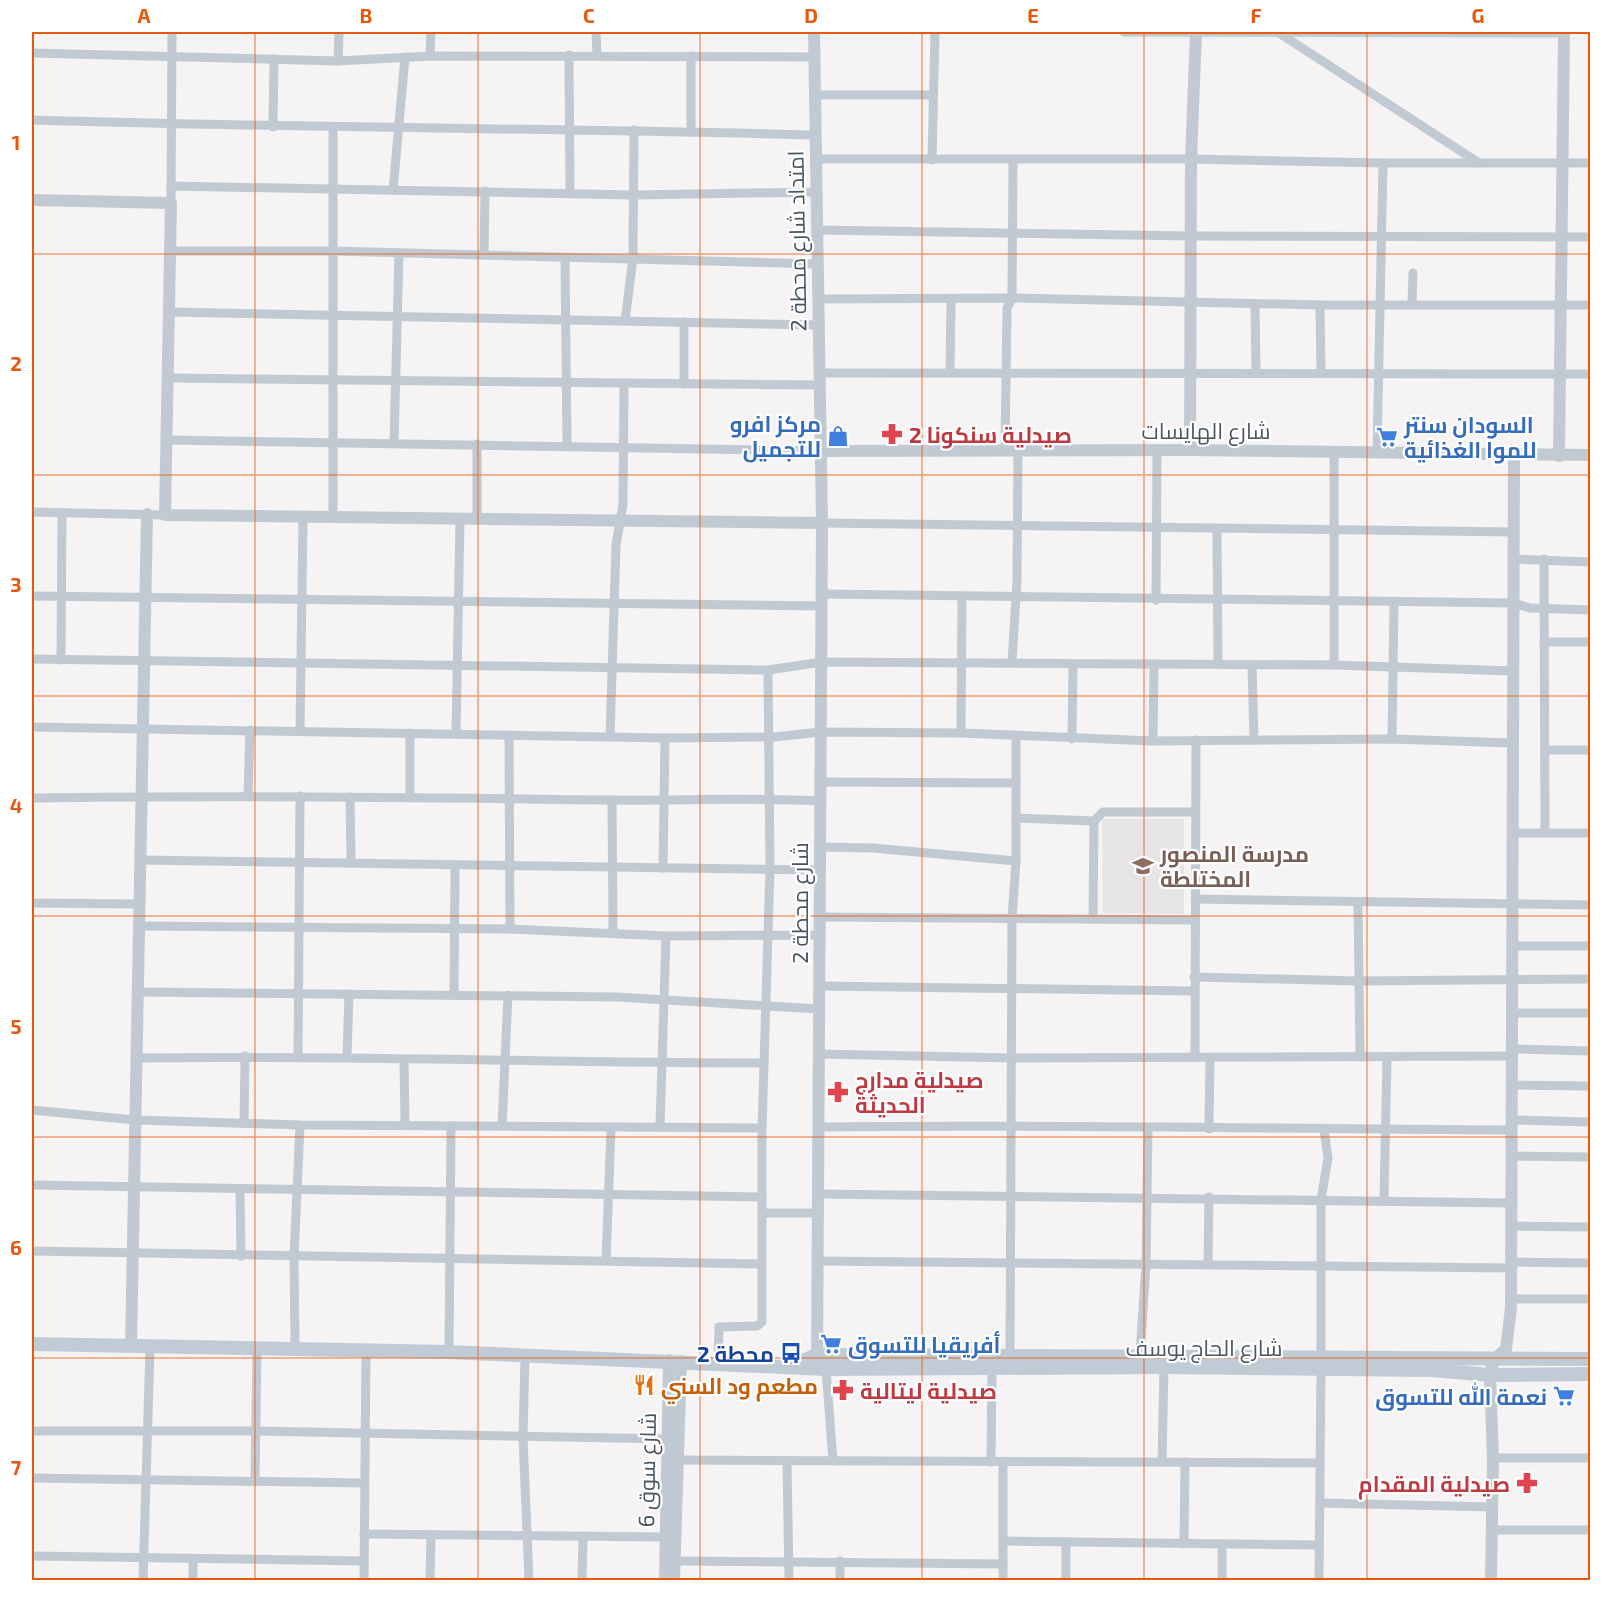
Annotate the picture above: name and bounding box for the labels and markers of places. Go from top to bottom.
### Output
place label: مركز افرو للتجميل [730,410,821,463]
place label: السودان سنتر للموا الغذائية [1403,411,1537,464]
place label: صيدلية سنكونا 2 [909,421,1072,449]
pharmacy icon: صيدلية سنكونا 2 [880,422,904,446]
shop icon: مركز افرو للتجميل [826,424,850,448]
supermarket icon: السودان سنتر للموا الغذائية [1375,425,1399,449]
place label: مدرسة المنصور المختلطة [1159,840,1309,891]
school or university icon: مدرسة المنصور المختلطة [1131,854,1155,878]
place label: صيدلية مدارج الحديثة [855,1066,984,1118]
pharmacy icon: صيدلية مدارج الحديثة [826,1080,850,1104]
place label: أفريقيا للتسوق [848,1331,1001,1359]
supermarket icon: أفريقيا للتسوق [819,1332,843,1356]
place label: محطة 2 [697,1340,774,1366]
bus stop icon: محطة 2 [779,1341,803,1365]
place label: مطعم ود السني [661,1372,818,1404]
restaurant icon: مطعم ود السني [632,1373,656,1397]
place label: صيدلية ليتالية [860,1377,997,1404]
pharmacy icon: صيدلية ليتالية [831,1378,855,1402]
place label: نعمة الله للتسوق [1375,1382,1547,1411]
supermarket icon: نعمة الله للتسوق [1552,1384,1576,1408]
place label: صيدلية المقدام [1358,1470,1510,1500]
pharmacy icon: صيدلية المقدام [1515,1471,1539,1495]

